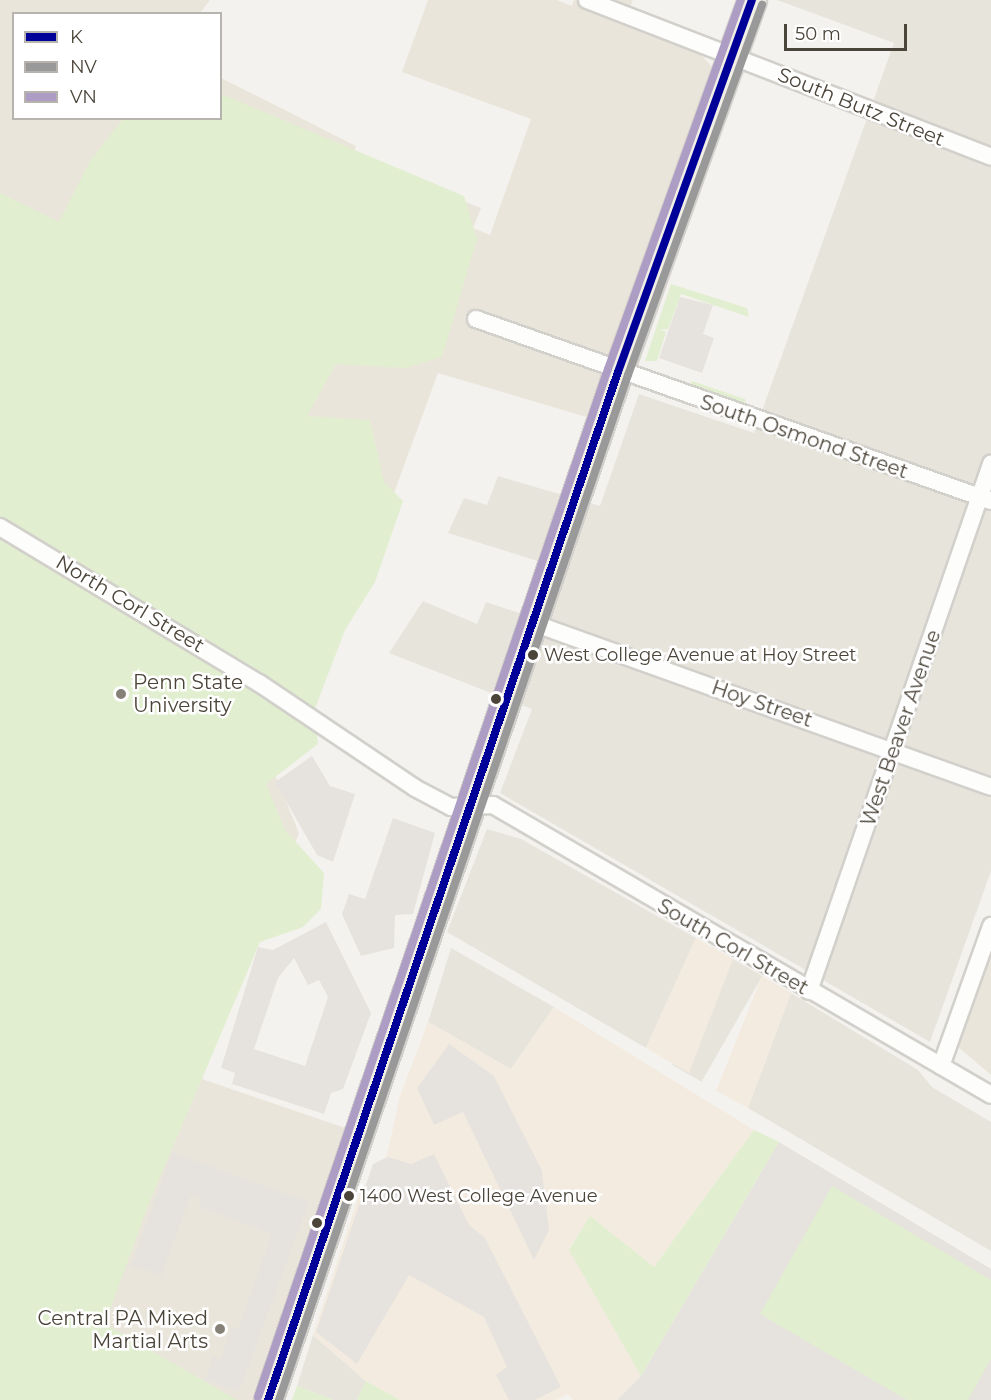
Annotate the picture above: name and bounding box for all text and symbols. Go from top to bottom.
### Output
legend [12,12,222,120]
scale bar [787,12,910,50]
text: 50 m [795,23,841,45]
text: K [70,26,83,48]
text: NV [70,56,97,78]
street label: South Butz Street [774,63,948,151]
text: VN [70,86,97,108]
street label: South Osmond Street [697,390,911,484]
street label: North Corl Street [51,550,209,658]
street label: West Beaver Avenue [856,627,946,829]
place label: West College Avenue at Hoy Street [544,644,857,666]
marker: West College Avenue at Hoy Street [527,649,539,661]
place label: Penn State University [133,670,243,717]
street label: Hoy Street [708,676,816,732]
marker: Penn State University [114,687,128,701]
unlabelled marker [490,693,502,705]
street label: South Corl Street [653,894,813,1000]
place label: 1400 West College Avenue [360,1185,598,1207]
marker: 1400 West College Avenue [343,1190,355,1202]
unlabelled marker [311,1217,323,1229]
place label: Central PA Mixed Martial Arts [37,1306,208,1353]
marker: Central PA Mixed Martial Arts [213,1322,227,1336]

